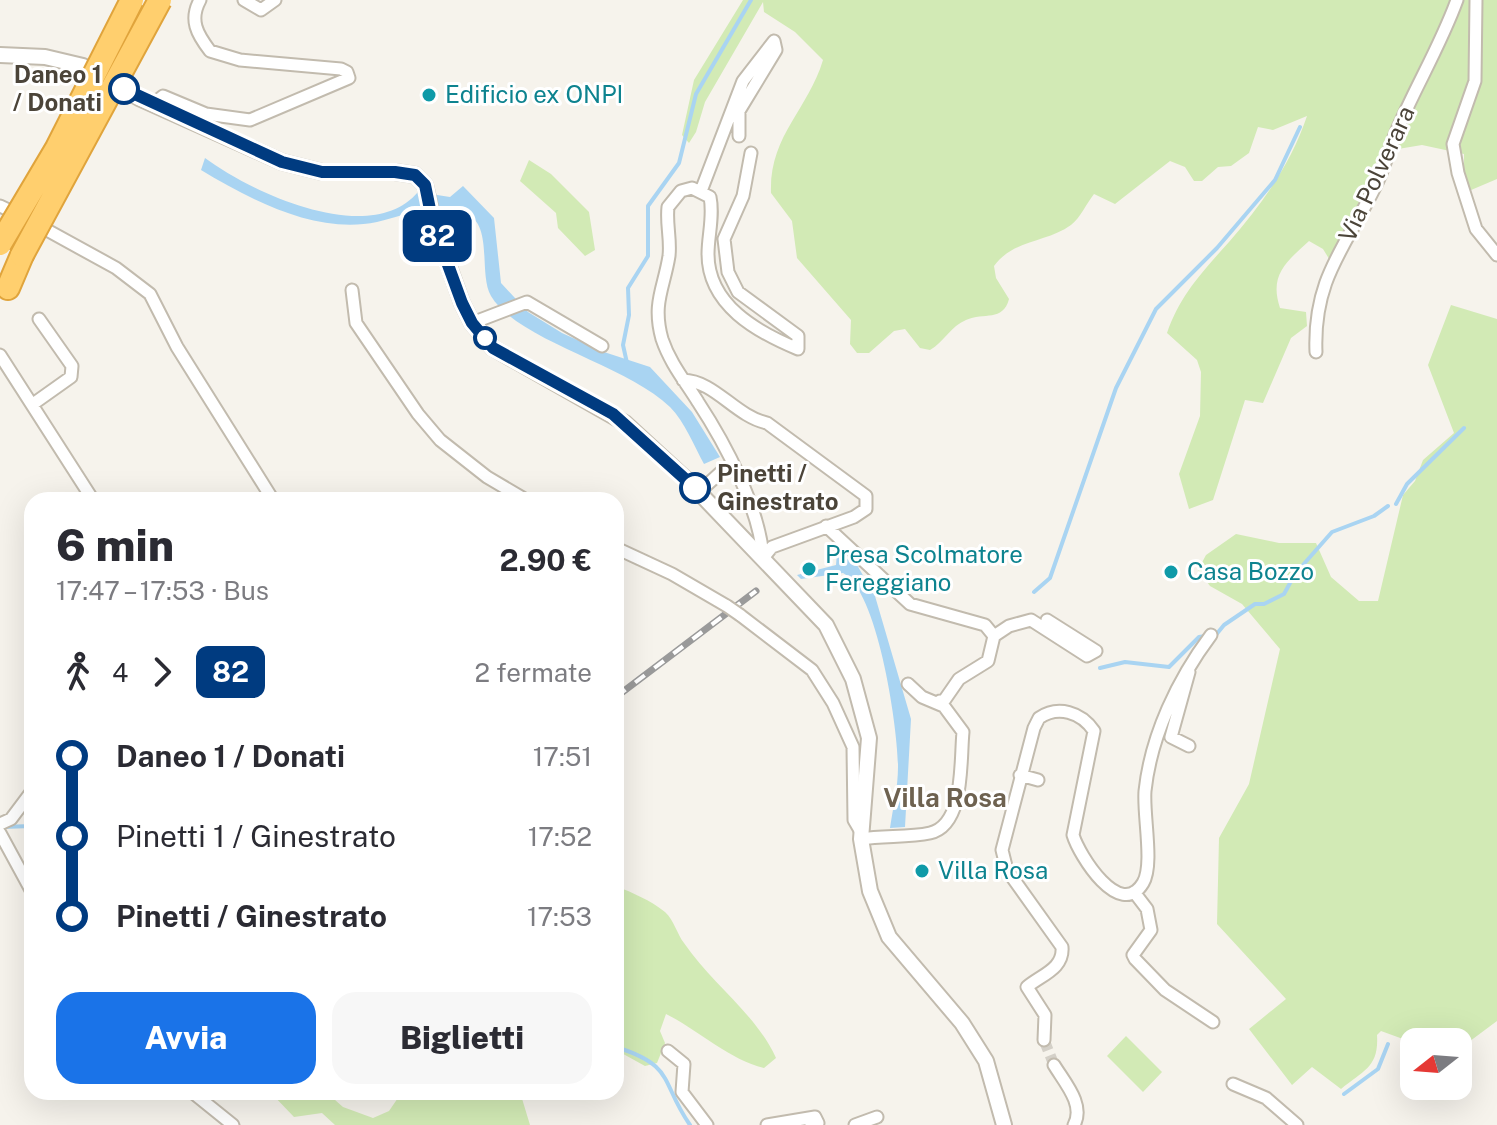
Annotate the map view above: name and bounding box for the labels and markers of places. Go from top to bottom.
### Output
place label: Daneo 1 / Donati [13,60,102,116]
marker: Daneo 1 / Donati [109,74,139,104]
place label: Edificio ex ONPI [445,80,623,108]
marker: Edificio ex ONPI [420,86,438,104]
unlabelled marker [474,327,496,349]
place label: Pinetti / Ginestrato [717,459,839,515]
marker: Pinetti / Ginestrato [680,473,710,503]
place label: Presa Scolmatore Fereggiano [825,540,1023,596]
place label: Casa Bozzo [1187,557,1314,585]
marker: Presa Scolmatore Fereggiano [800,560,818,578]
marker: Casa Bozzo [1162,563,1180,581]
place label: Villa Rosa [938,856,1048,884]
marker: Villa Rosa [913,862,931,880]

